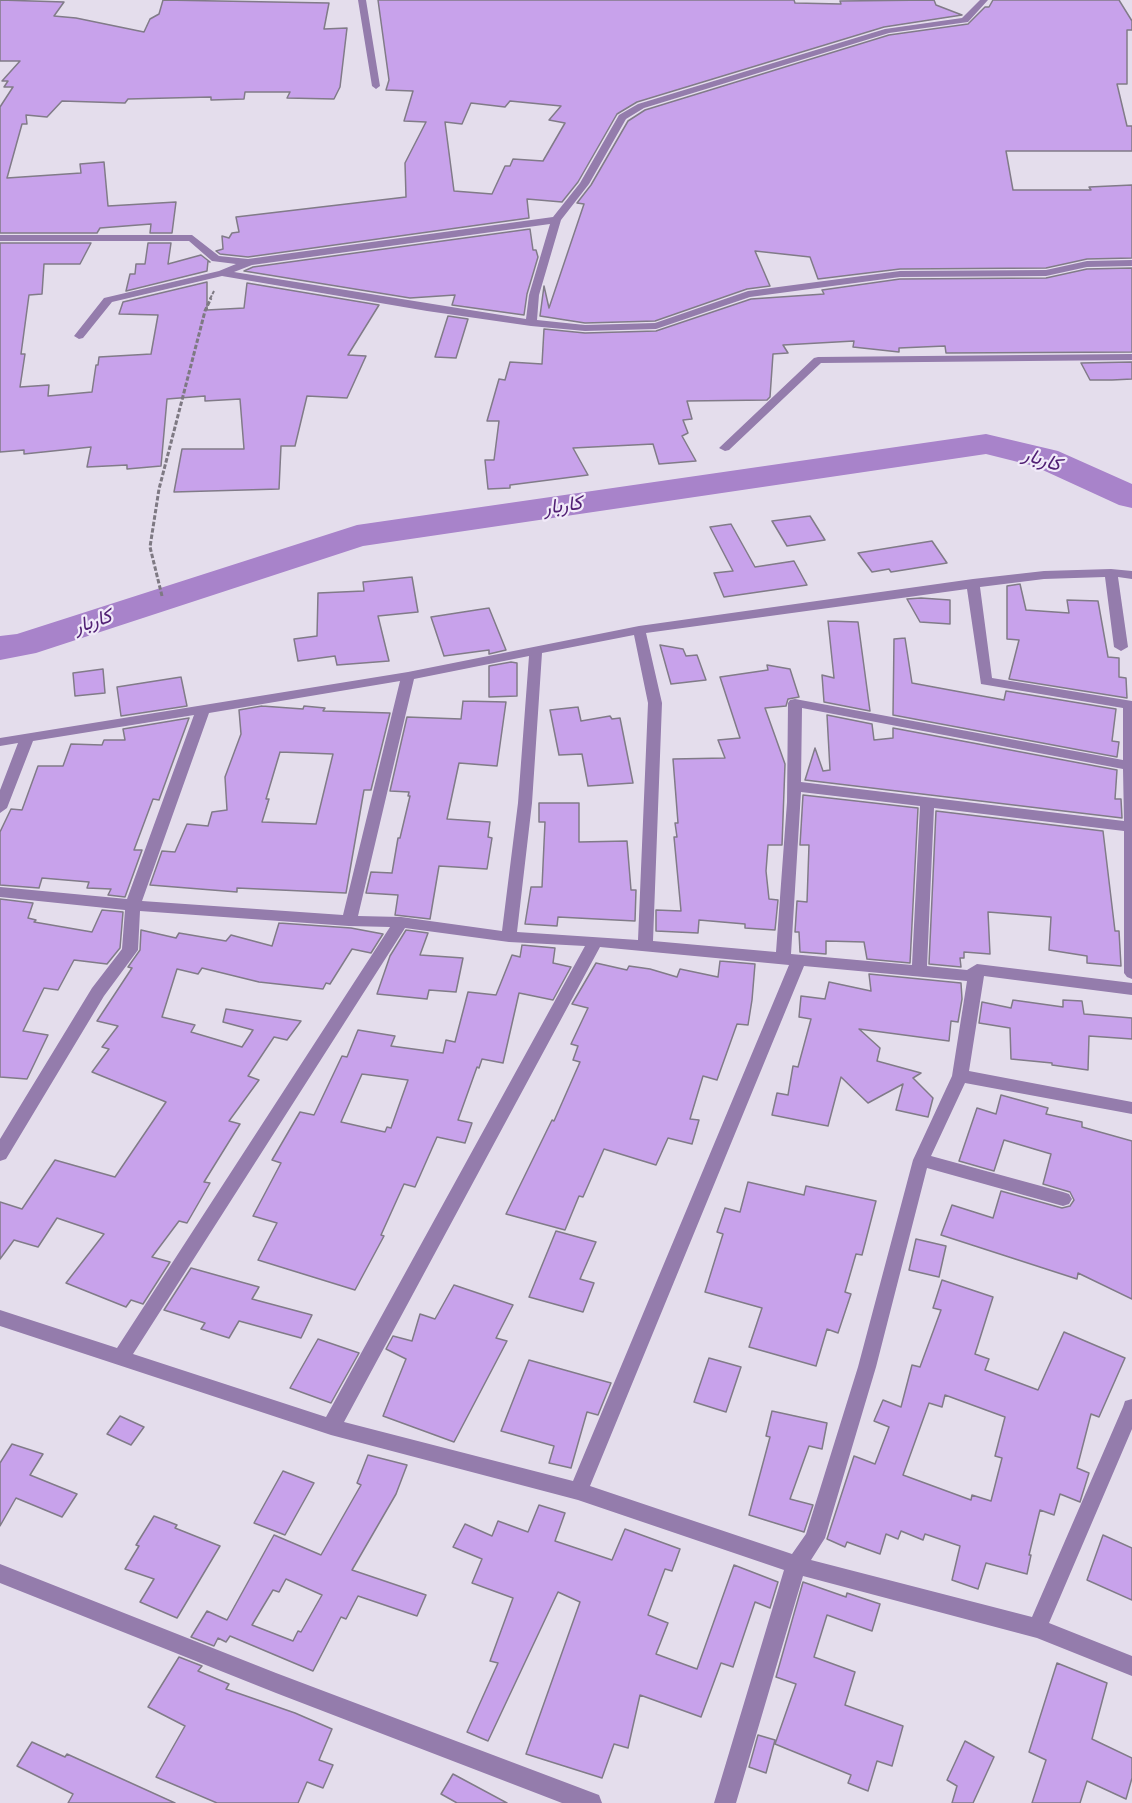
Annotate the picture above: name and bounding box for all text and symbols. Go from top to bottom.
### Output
water label: کاربار [1020,443,1064,477]
water label: کاربار [542,491,584,521]
water label: کاربار [71,605,115,639]

